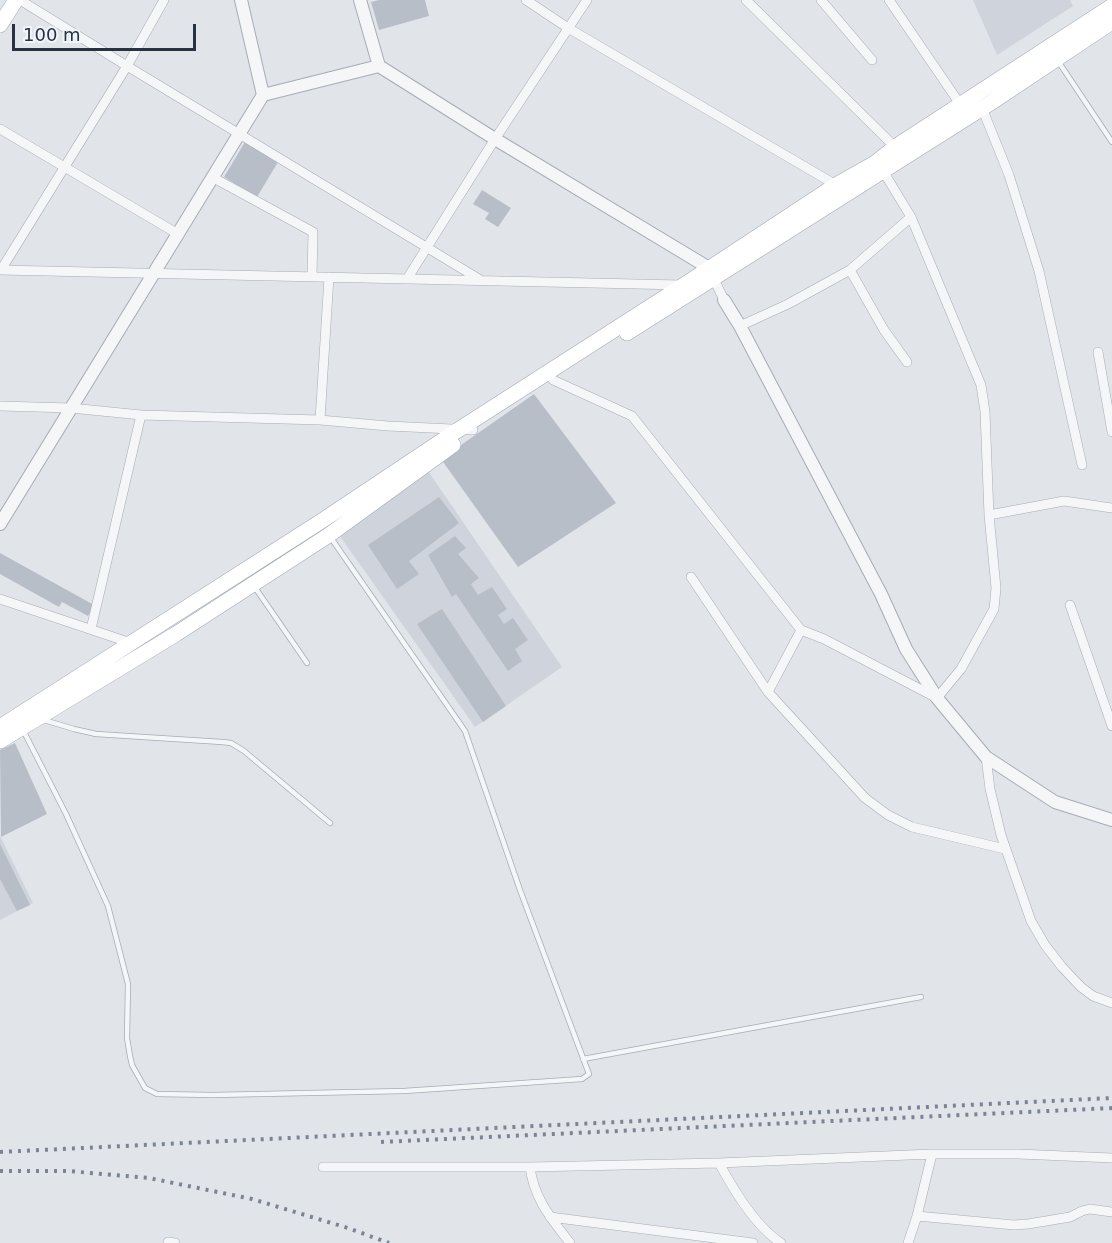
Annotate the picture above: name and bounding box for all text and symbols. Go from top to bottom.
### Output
scale bar [15,12,200,50]
text: 100 m [23,24,81,45]

